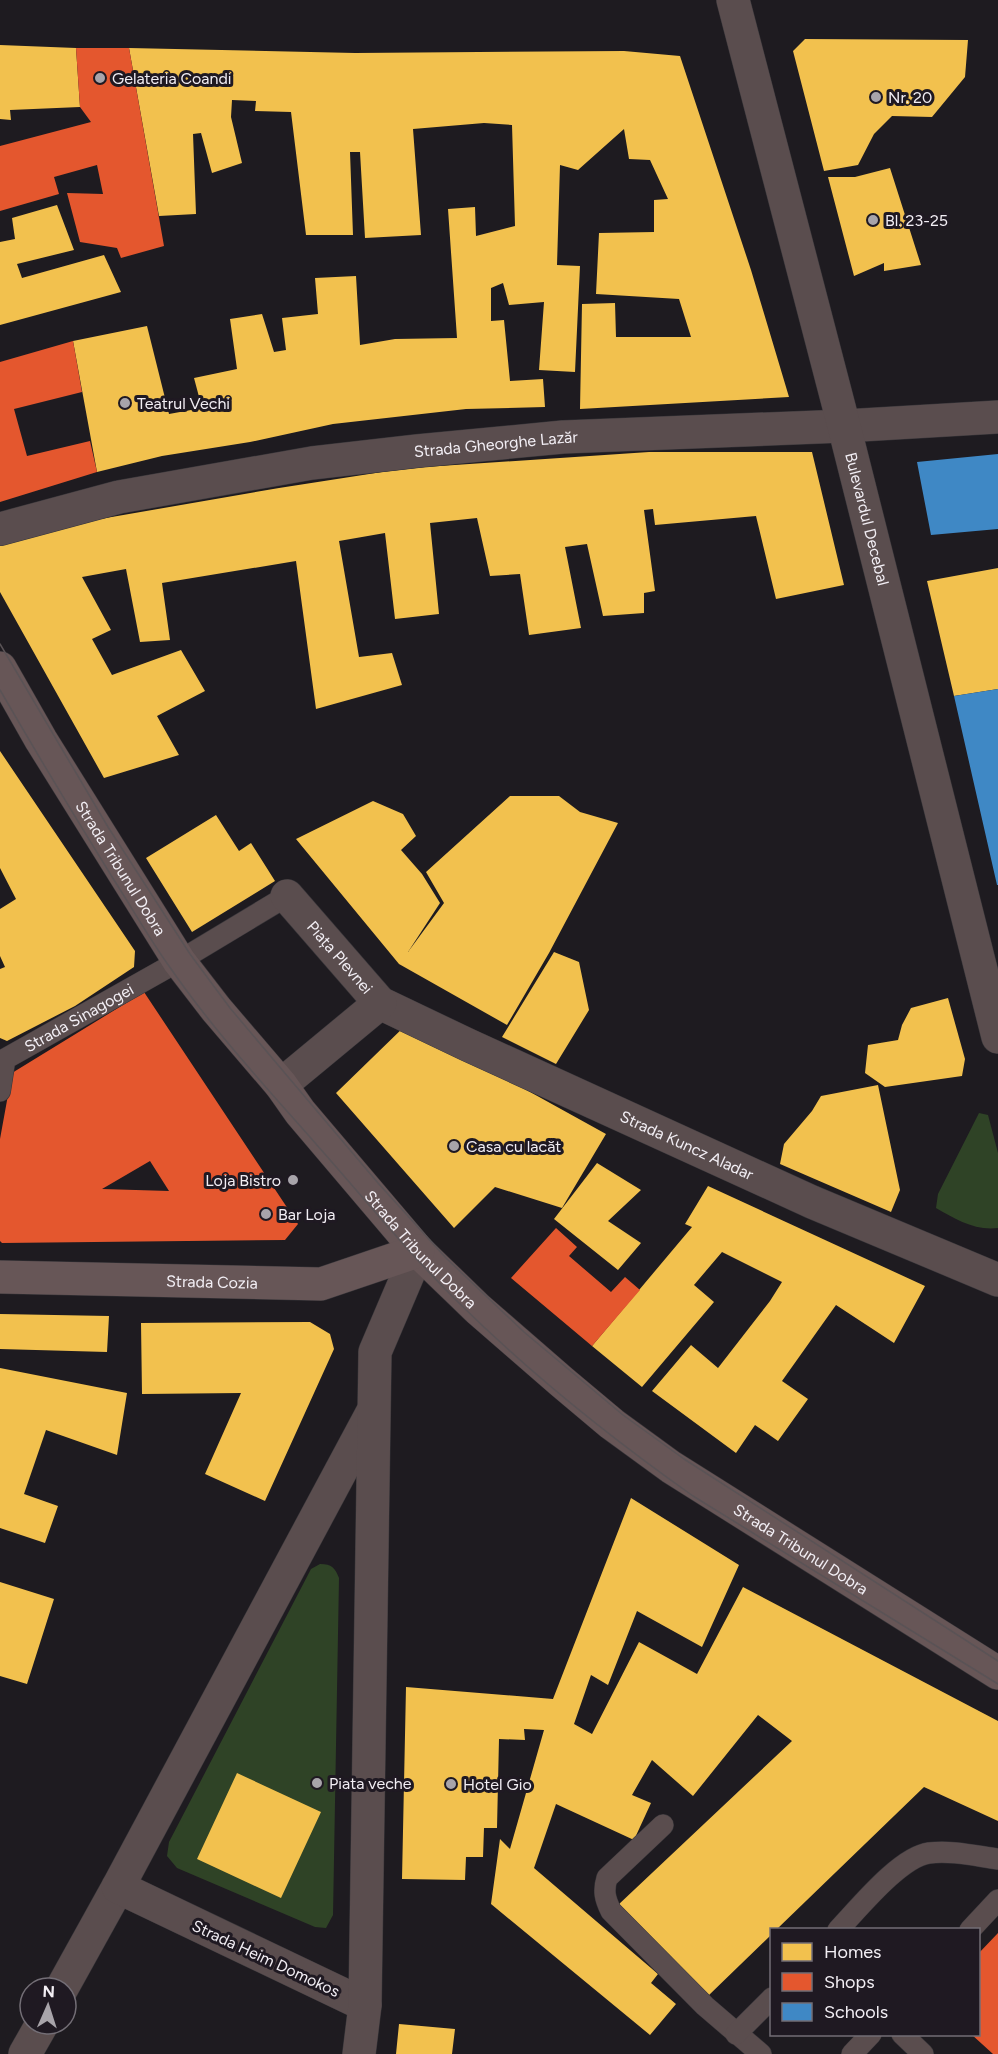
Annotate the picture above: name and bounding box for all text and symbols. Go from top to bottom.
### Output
place label: Gelateria Coandi [112,69,232,88]
marker: Gelateria Coandi [93,71,107,85]
place label: Nr. 20 [888,88,932,107]
marker: Nr. 20 [869,90,883,104]
place label: Bl. 23-25 [885,211,948,230]
marker: Bl. 23-25 [866,213,880,227]
place label: Teatrul Vechi [137,394,230,413]
marker: Teatrul Vechi [118,396,132,410]
street label: Strada Gheorghe Lazăr [413,427,579,461]
street label: Bulevardul Decebal [841,450,893,588]
street label: Strada Tribunul Dobra [71,798,170,939]
street label: Piața Plevnei [303,917,377,998]
street label: Strada Sinagogei [21,980,137,1056]
street label: Strada Kuncz Aladar [617,1107,757,1184]
place label: Casa cu lacăt [466,1137,561,1156]
marker: Casa cu lacăt [447,1139,461,1153]
place label: Loja Bistro [205,1171,281,1190]
marker: Loja Bistro [286,1173,300,1187]
street label: Strada Tribunul Dobra [361,1187,481,1313]
place label: Bar Loja [278,1205,335,1224]
marker: Bar Loja [259,1207,273,1221]
street label: Strada Cozia [166,1272,258,1293]
street label: Strada Tribunul Dobra [730,1500,871,1599]
place label: Piata veche [329,1774,412,1793]
place label: Hotel Gio [463,1775,532,1794]
marker: Piata veche [310,1776,324,1790]
marker: Hotel Gio [444,1777,458,1791]
street label: Strada Heim Domokos [189,1916,343,2001]
legend [770,1928,980,2036]
text: Homes [824,1941,882,1963]
text: Shops [824,1971,875,1993]
north arrow [18,1976,78,2036]
text: N [42,1982,55,2001]
text: Schools [824,2001,888,2023]

